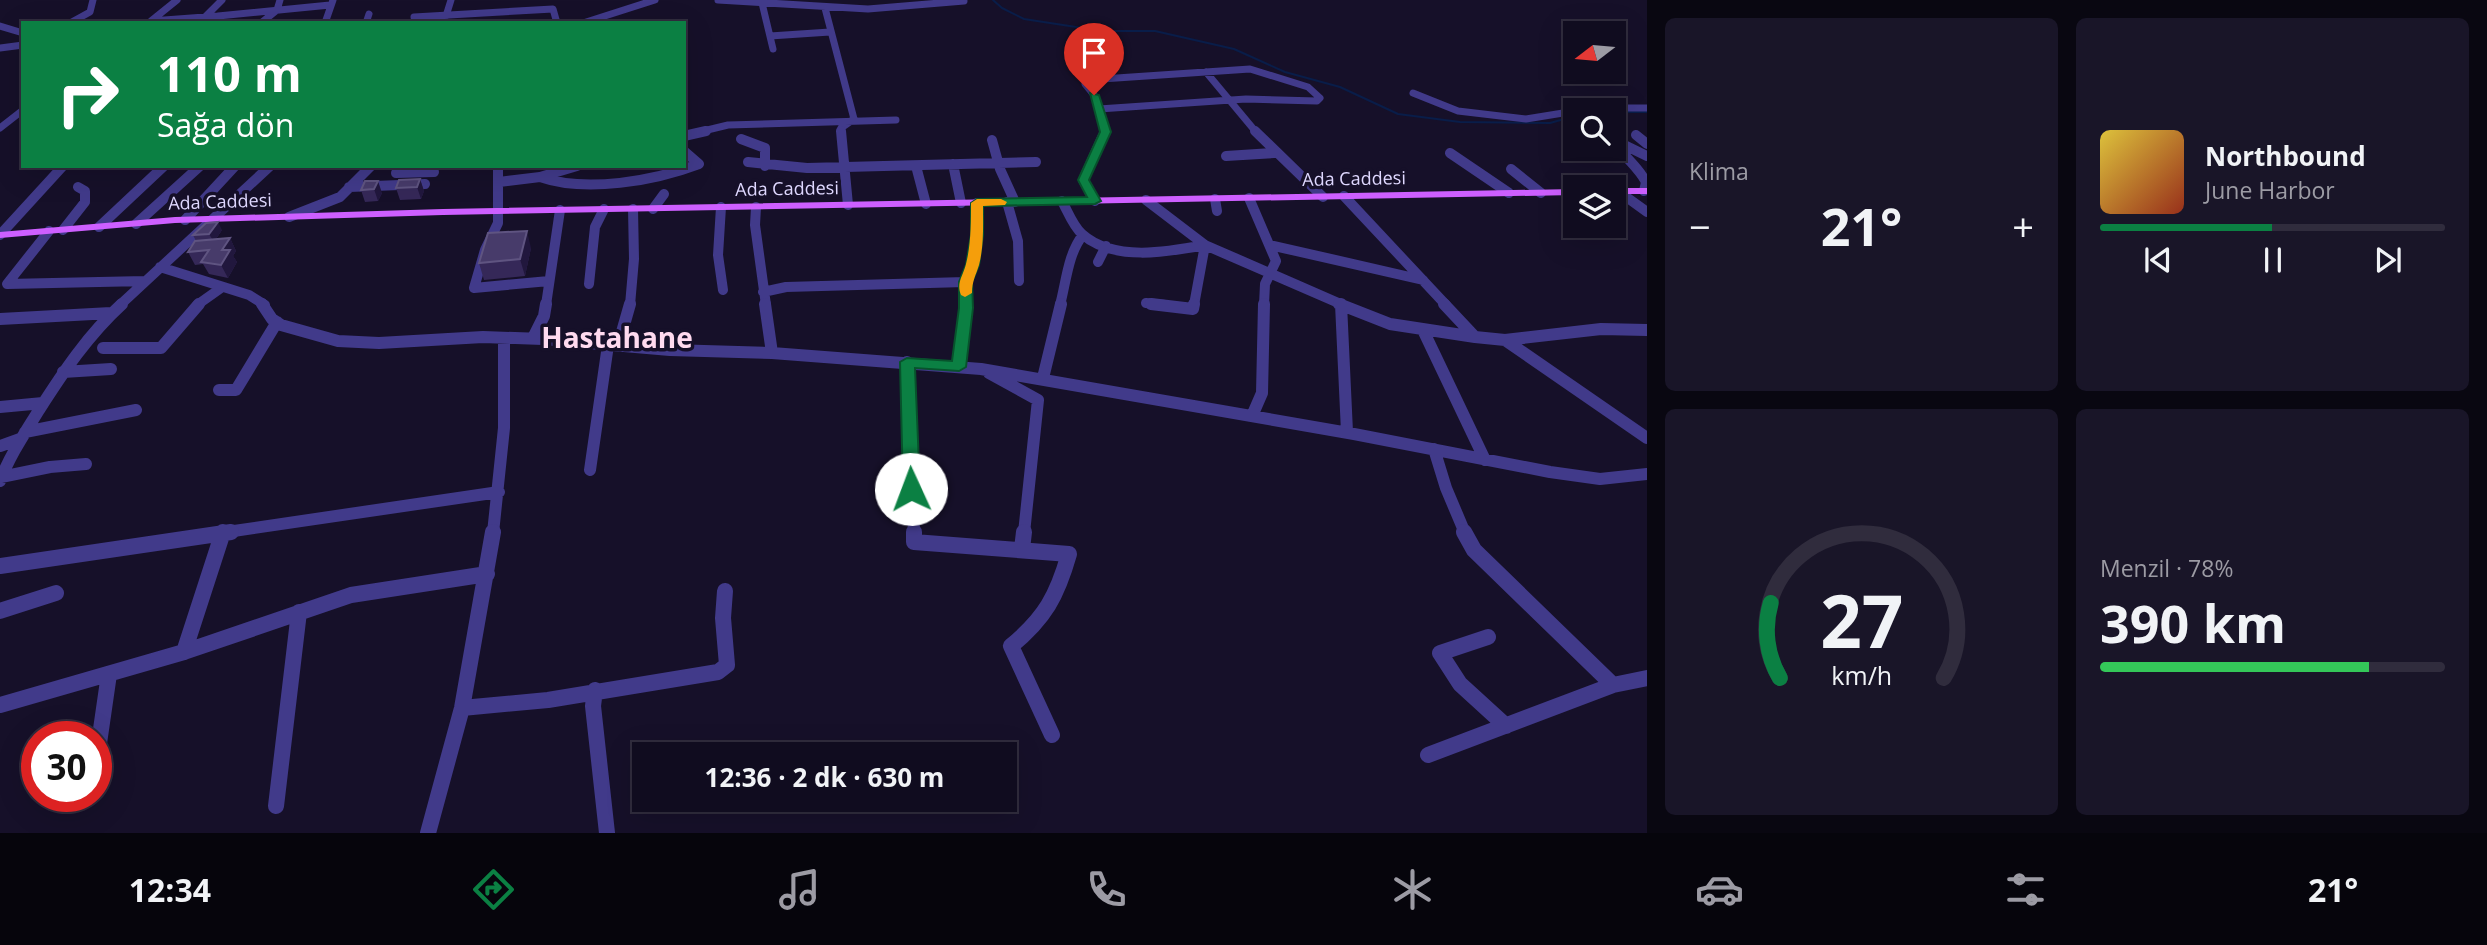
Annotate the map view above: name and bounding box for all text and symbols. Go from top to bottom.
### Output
north arrow [1563,21,1626,84]
map controls [1563,21,1626,238]
pin [1064,23,1124,95]
icon: arrive [1075,34,1113,72]
text: 110 m [157,40,302,106]
icon: right [42,49,133,140]
button: search [1563,98,1626,161]
text: Sağa dön [157,103,294,146]
text: Northbound [2205,138,2366,174]
text: Klima [1689,155,1749,187]
street label: Ada Caddesi [1302,165,1406,191]
text: June Harbor [2205,174,2335,206]
street label: Ada Caddesi [735,175,839,201]
button: layers [1563,175,1626,238]
street label: Ada Caddesi [168,187,272,215]
text: 21° [1821,190,1902,261]
text: − [1689,200,1711,252]
text: + [2012,200,2034,252]
icon: previous [2139,241,2177,279]
icon: pause [2254,241,2292,279]
icon: next [2369,241,2407,279]
district label: Hastahane [541,318,693,356]
position arrow [874,452,948,526]
text: Menzil · 78% [2100,552,2233,584]
text: 27 [1820,570,1903,669]
text: 390 km [2100,587,2286,658]
text: km/h [1831,658,1892,692]
speed limit sign: 30 [21,721,112,812]
text: 12:36 · 2 dk · 630 m [705,759,944,795]
icon: directions [469,865,518,914]
icon: music [775,865,824,914]
icon: phone [1082,865,1131,914]
icon: climate [1388,865,1437,914]
icon: car [1695,865,1744,914]
icon: filters [2001,865,2050,914]
text: 12:34 [129,868,211,911]
text: 21° [2308,868,2358,911]

